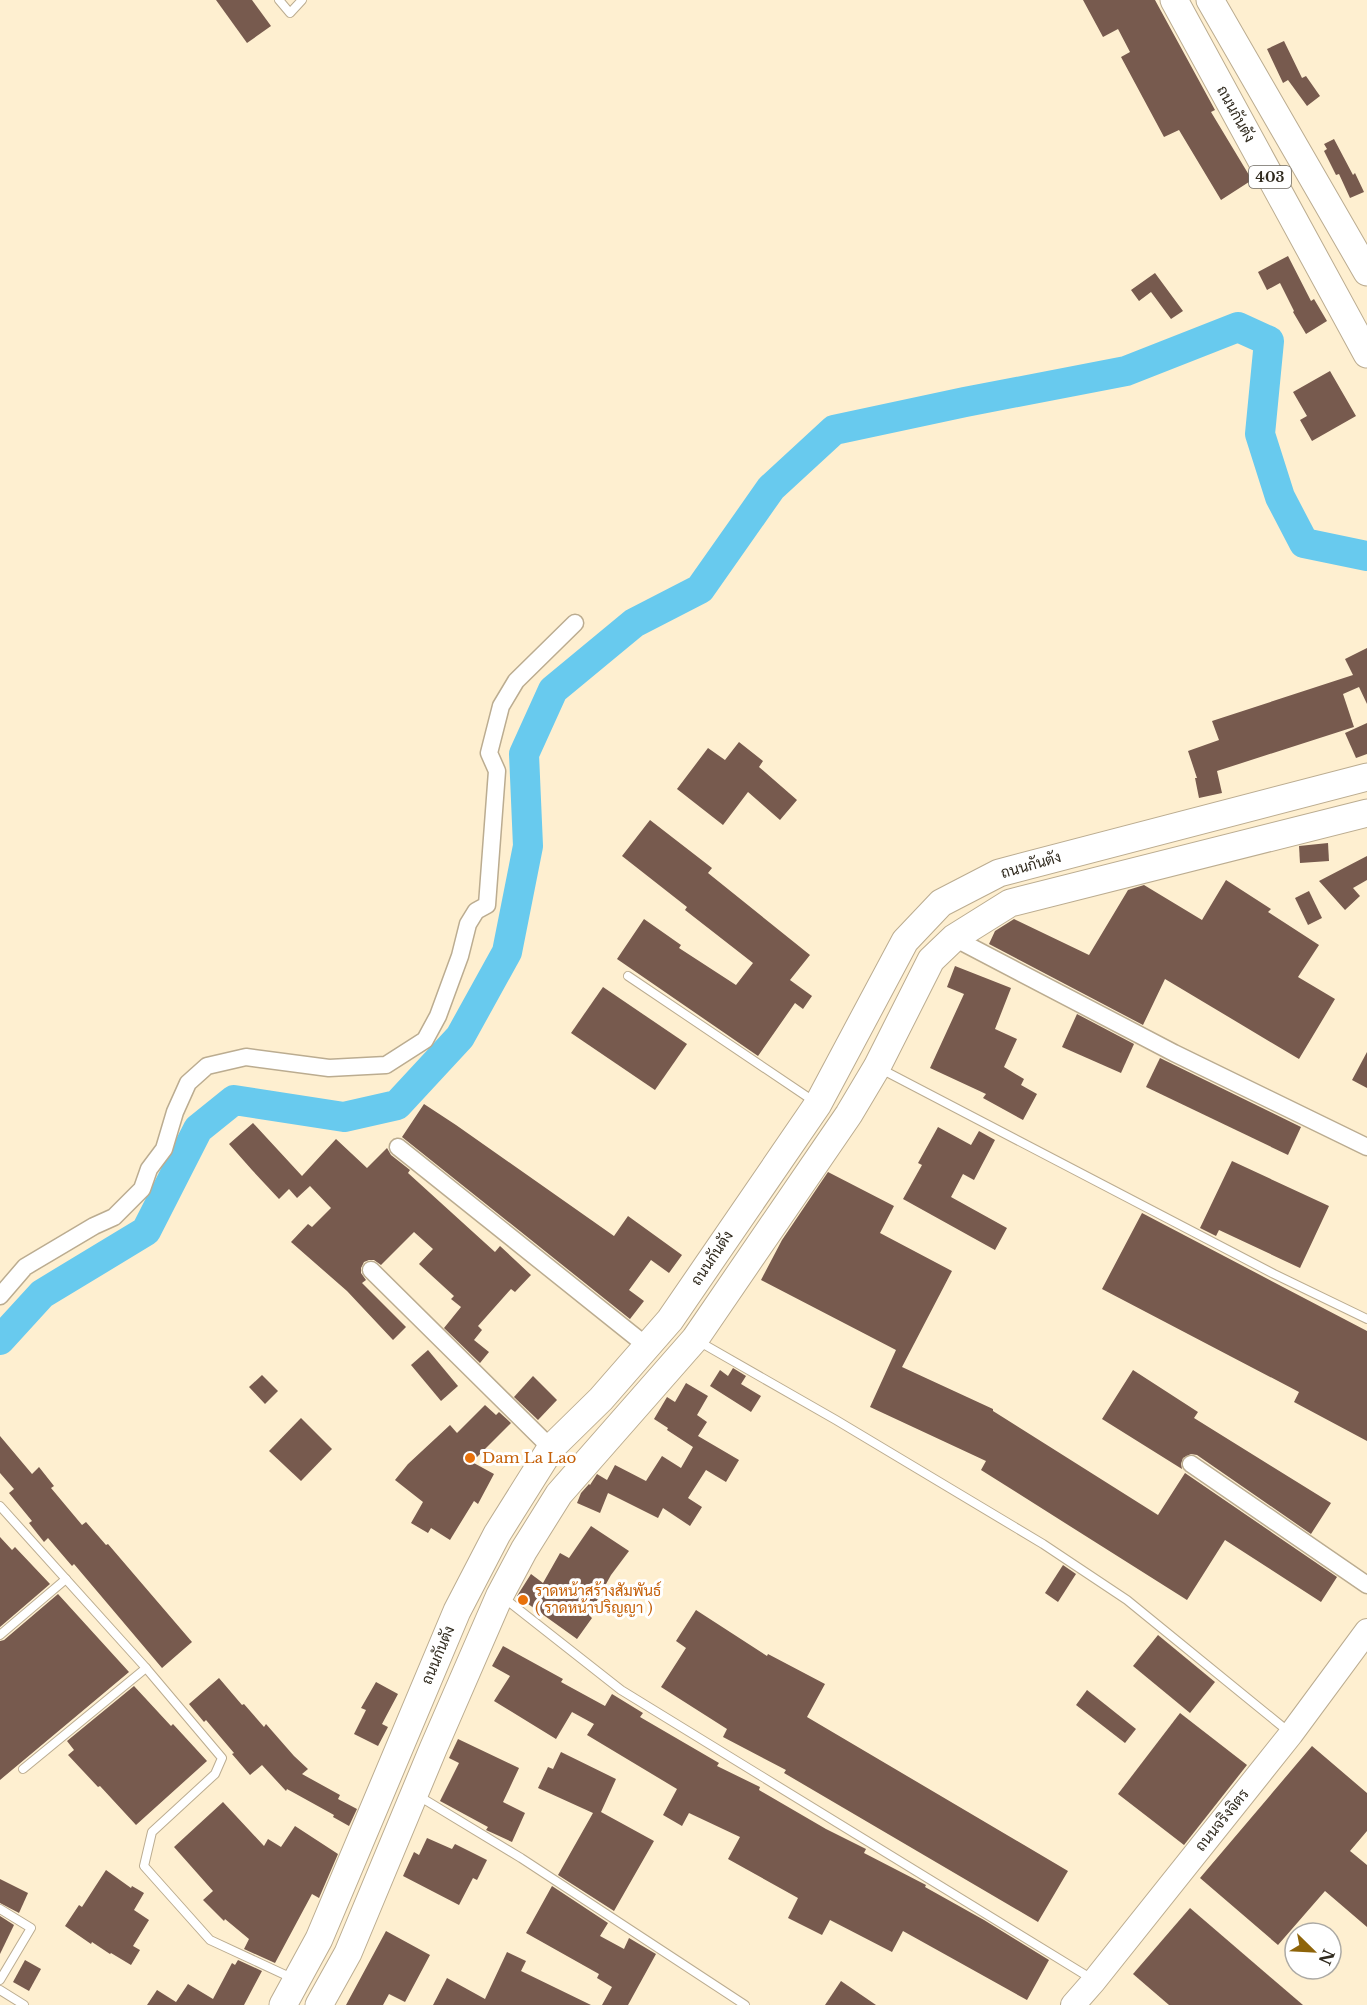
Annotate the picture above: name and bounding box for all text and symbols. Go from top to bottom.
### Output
street label: ถนนกันตัง [1213,82,1260,145]
road number: 403 [1249,166,1291,188]
street label: ถนนกันตัง [998,847,1063,882]
street label: ถนนกันตัง [686,1227,737,1289]
place label: Dam La Lao [482,1448,576,1467]
marker: Dam La Lao [463,1451,477,1465]
place label: ราดหน้าสร้างสัมพันธ์ ( ราดหน้าปริญญา ) [535,1581,661,1617]
marker: ราดหน้าสร้างสัมพันธ์ ( ราดหน้าปริญญา ) [516,1593,530,1607]
street label: ถนนกันตัง [417,1623,458,1687]
street label: ถนนจริงจิตร [1191,1785,1253,1855]
north arrow [1283,1921,1343,1981]
text: N [1315,1946,1339,1968]

